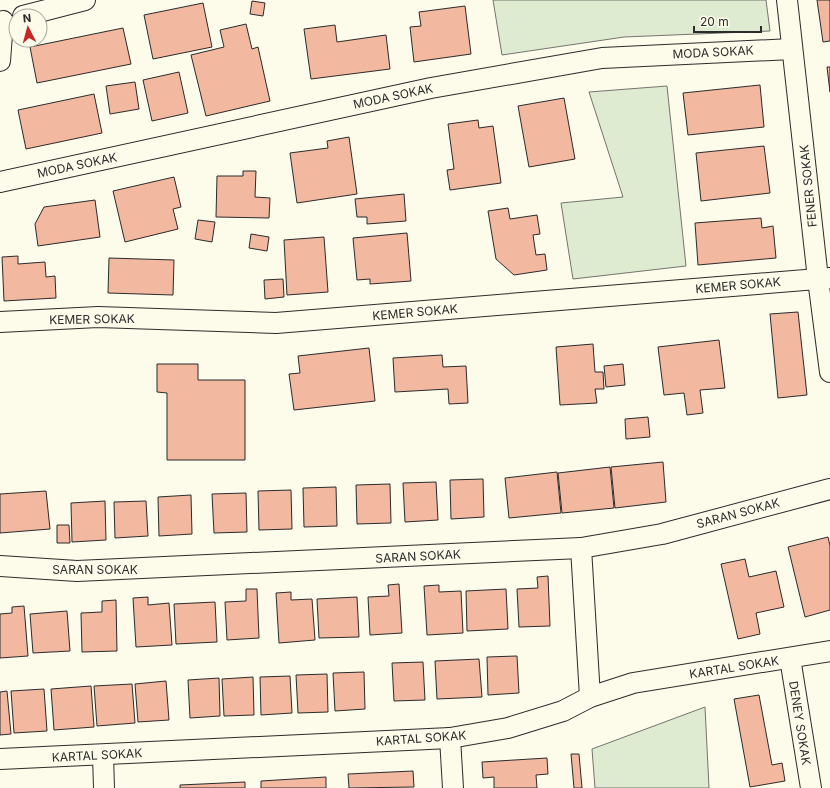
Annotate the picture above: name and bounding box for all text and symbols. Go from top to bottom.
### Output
north arrow [8,8,48,48]
scale bar [694,8,761,34]
text: N [22,11,32,25]
text: 20 m [700,14,729,29]
street label: MODA SOKAK [672,42,754,62]
street label: MODA SOKAK [352,80,434,112]
street label: FENER SOKAK [796,144,820,228]
street label: MODA SOKAK [36,149,118,181]
street label: KEMER SOKAK [695,274,781,296]
street label: KEMER SOKAK [372,301,458,323]
street label: KEMER SOKAK [49,311,135,327]
street label: SARAN SOKAK [695,495,781,531]
street label: SARAN SOKAK [375,546,461,566]
street label: SARAN SOKAK [52,562,138,577]
street label: KARTAL SOKAK [688,653,780,681]
street label: DENEY SOKAK [786,680,814,766]
street label: KARTAL SOKAK [375,727,467,749]
street label: KARTAL SOKAK [51,745,143,765]

